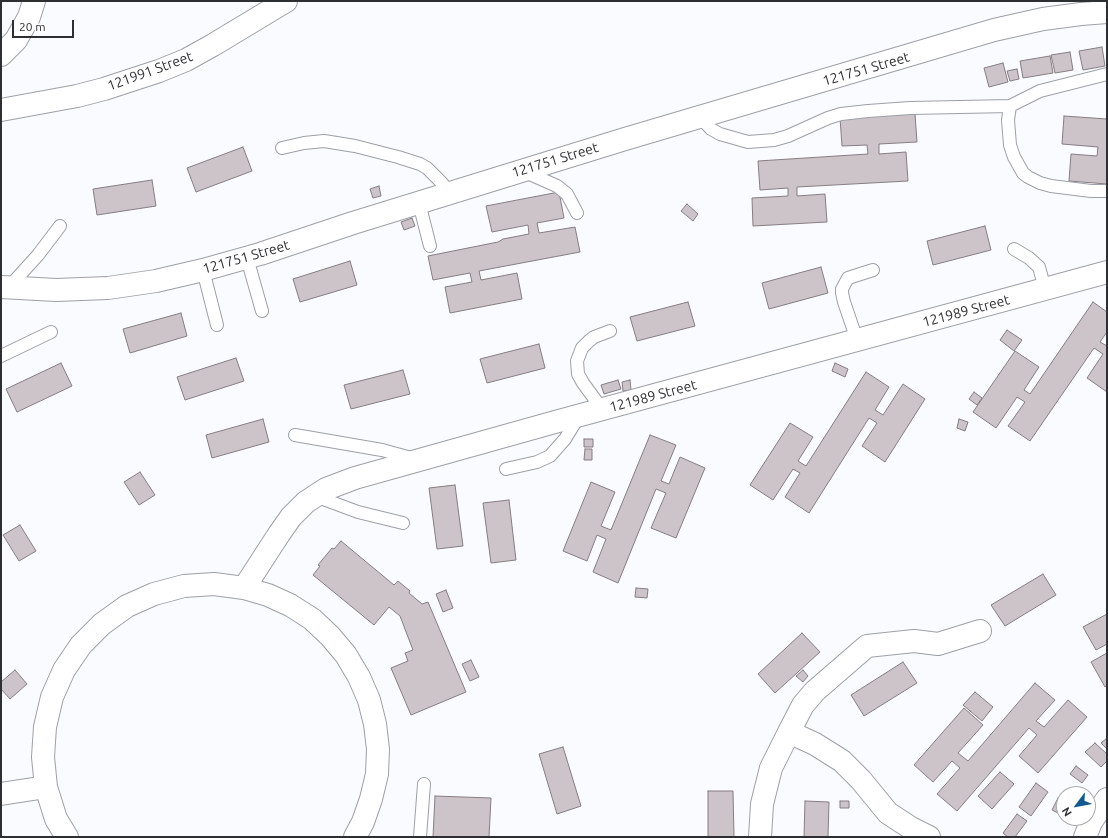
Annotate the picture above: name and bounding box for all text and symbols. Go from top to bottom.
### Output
scale bar [14,12,76,38]
text: 20 m [19,20,46,33]
street label: 121991 Street [105,48,195,94]
street label: 121751 Street [821,49,911,89]
street label: 121751 Street [510,139,600,181]
street label: 121751 Street [201,237,291,277]
street label: 121989 Street [921,291,1011,331]
street label: 121989 Street [608,376,698,416]
north arrow [1056,786,1096,826]
text: N [1059,805,1074,818]

